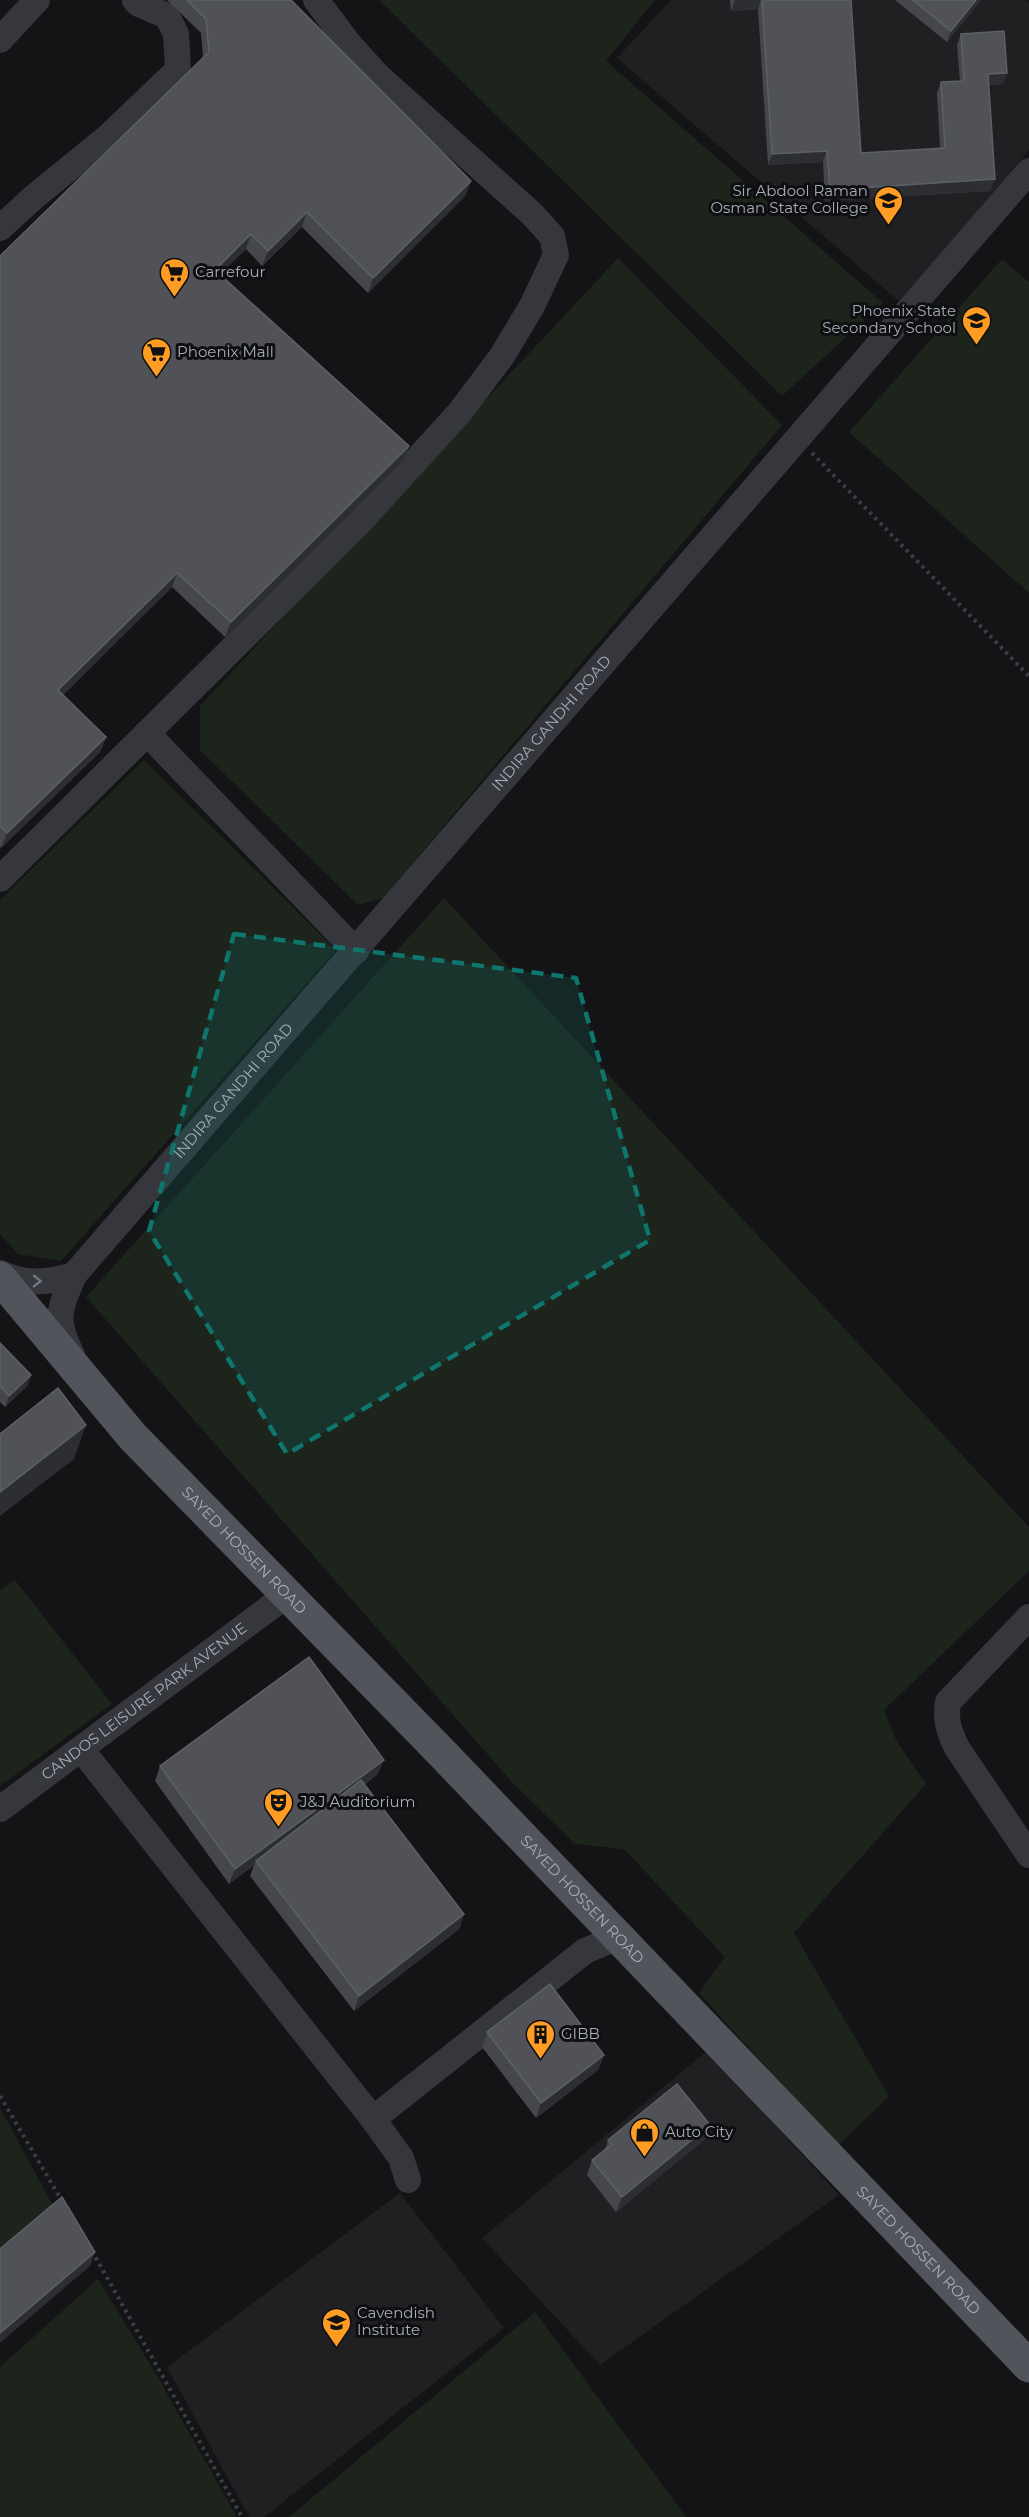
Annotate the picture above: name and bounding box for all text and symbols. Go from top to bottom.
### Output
place label: Sir Abdool Raman Osman State College [710,181,868,217]
school or university icon: Sir Abdool Raman Osman State College [873,184,905,226]
supermarket icon: Carrefour [158,256,190,298]
place label: Carrefour [195,262,266,281]
place label: Phoenix State Secondary School [822,301,956,337]
school or university icon: Phoenix State Secondary School [961,304,993,346]
supermarket icon: Phoenix Mall [140,336,172,378]
place label: Phoenix Mall [177,342,274,361]
street label: INDIRA GANDHI ROAD [487,651,615,795]
street label: INDIRA GANDHI ROAD [169,1019,297,1162]
one-way arrow [32,1275,41,1287]
street label: SAYED HOSSEN ROAD [178,1482,311,1618]
street label: CANDOS LEISURE PARK AVENUE [37,1618,251,1784]
theatre icon: J&J Auditorium [263,1786,295,1828]
place label: J&J Auditorium [299,1792,415,1811]
street label: SAYED HOSSEN ROAD [517,1831,649,1967]
building icon: GIBB [524,2018,556,2060]
place label: GIBB [561,2024,600,2043]
shop icon: Auto City [628,2116,660,2158]
place label: Auto City [665,2122,734,2141]
street label: SAYED HOSSEN ROAD [853,2182,985,2318]
place label: Cavendish Institute [357,2303,435,2339]
school or university icon: Cavendish Institute [320,2306,352,2348]

